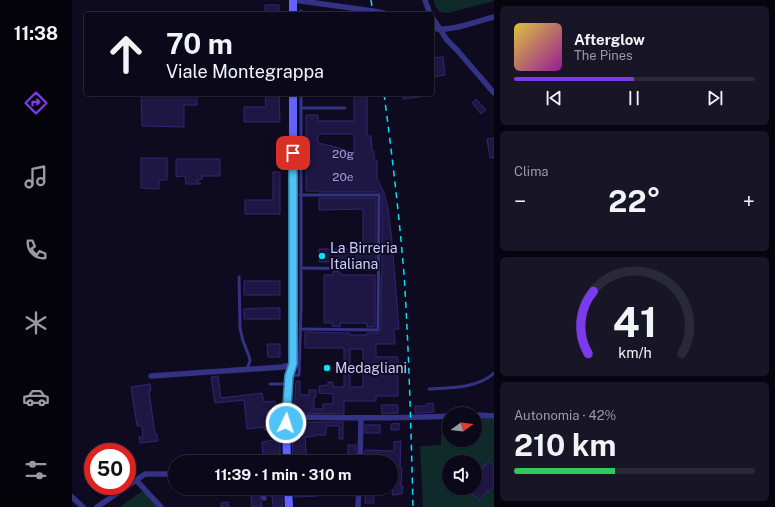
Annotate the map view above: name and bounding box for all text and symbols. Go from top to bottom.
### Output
text: 11:38 [14,23,58,44]
text: 70 m [166,27,233,60]
icon: ahead [100,28,152,80]
text: Afterglow [574,31,645,48]
text: The Pines [574,48,633,63]
text: Viale Montegrappa [166,61,324,82]
icon: previous [543,87,565,109]
icon: pause [623,87,645,109]
icon: next [704,87,726,109]
icon: directions [22,89,50,117]
pin [276,136,310,170]
icon: arrive [282,142,304,164]
house number: 20g [332,147,354,161]
icon: music [22,163,50,191]
text: Clima [514,164,549,179]
house number: 20e [332,170,354,184]
text: 22° [608,183,661,219]
text: − [514,188,526,214]
text: + [743,188,755,214]
icon: phone [22,236,50,264]
place label: La Birreria Italiana [330,240,397,272]
marker: La Birreria Italiana [317,251,327,261]
text: 41 [612,297,657,346]
icon: climate [22,309,50,337]
text: km/h [618,344,651,361]
place label: Medagliani [335,360,407,376]
marker: Medagliani [322,363,332,373]
icon: car [22,383,50,411]
position arrow [265,402,307,444]
north arrow [442,407,482,447]
map controls [442,407,482,495]
text: Autonomia · 42% [514,408,616,423]
text: 210 km [514,427,616,463]
speed limit sign: 50 [84,443,136,495]
button: sound [442,455,482,495]
icon: filters [22,456,50,484]
text: 11:39 · 1 min · 310 m [215,466,351,483]

